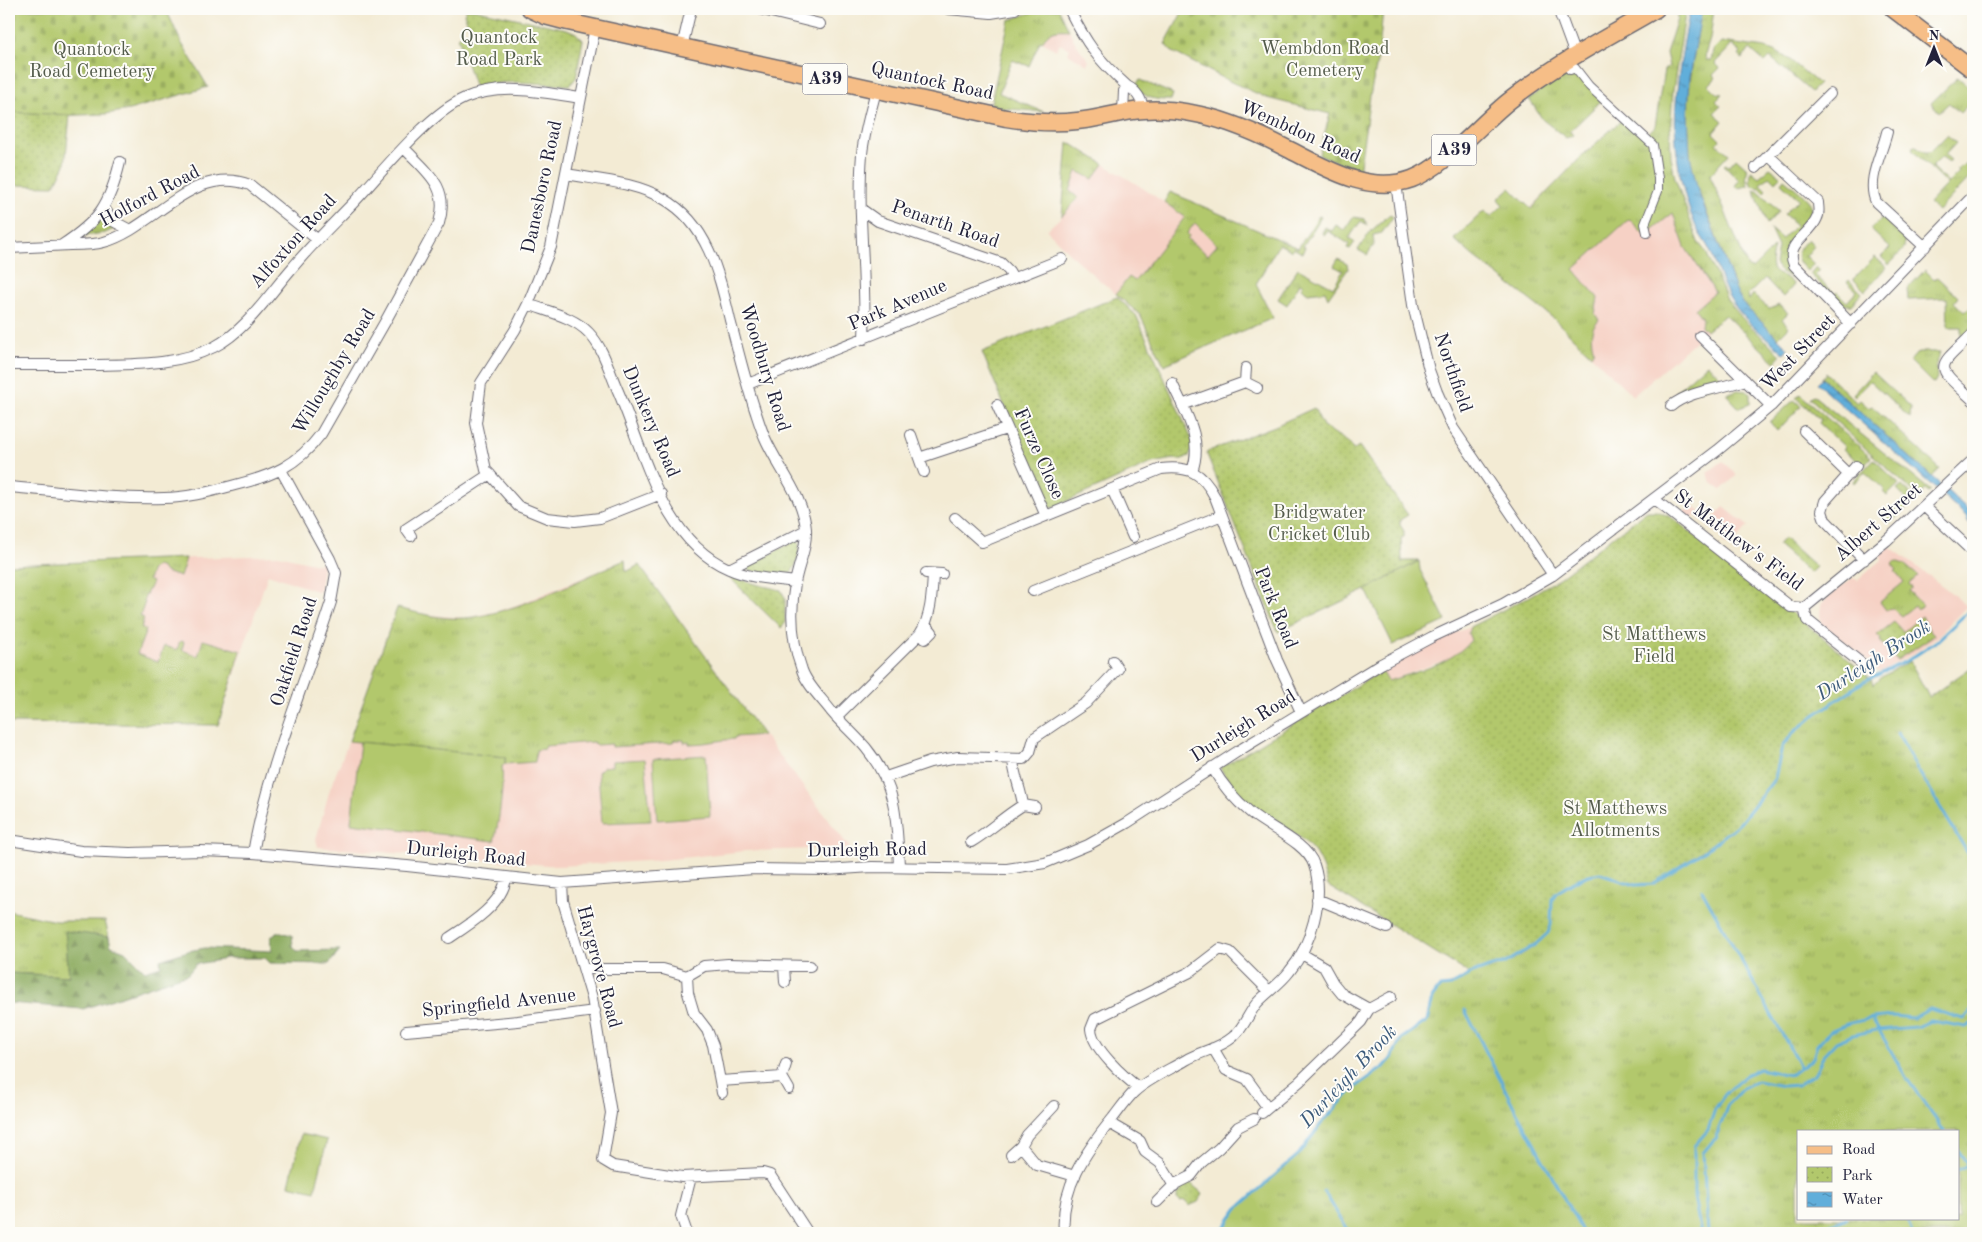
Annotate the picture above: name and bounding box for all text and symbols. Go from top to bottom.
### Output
north arrow [1910,22,1960,72]
park label: Quantock Road Park [456,29,543,70]
text: N [1929,29,1940,43]
park label: Wembdon Road Cemetery [1260,40,1390,81]
park label: Quantock Road Cemetery [29,41,155,82]
street label: Quantock Road [869,60,995,104]
road number: A39 [802,64,848,95]
street label: Wembdon Road [1237,98,1363,168]
street label: Danesboro Road [520,119,566,255]
road number: A39 [1432,134,1476,166]
street label: Holford Road [97,163,203,231]
street label: Alfoxton Road [247,191,341,292]
street label: Penarth Road [889,198,1001,252]
street label: Park Avenue [846,277,950,335]
street label: Woodbury Road [736,302,792,434]
street label: Willoughby Road [290,306,380,438]
street label: West Street [1758,311,1840,395]
street label: Northfield [1430,331,1474,415]
street label: Dunkery Road [618,363,682,481]
street label: Furze Close [1009,406,1067,502]
street label: Albert Street [1832,480,1926,566]
street label: St Matthew's Field [1670,486,1806,596]
park label: Bridgwater Cricket Club [1268,504,1370,545]
street label: Park Road [1250,564,1300,652]
street label: Oakfield Road [268,595,322,709]
water label: Durleigh Brook [1812,617,1935,706]
park label: St Matthews Field [1602,626,1706,667]
street label: Durleigh Road [1188,687,1300,767]
park label: St Matthews Allotments [1563,800,1667,841]
street label: Durleigh Road [405,839,527,871]
street label: Durleigh Road [807,840,927,862]
street label: Haygrove Road [572,904,624,1031]
street label: Springfield Avenue [421,986,577,1022]
water label: Durleigh Brook [1296,1022,1401,1133]
legend [1797,1130,1960,1220]
text: Road [1842,1143,1876,1158]
text: Park [1842,1169,1873,1184]
text: Water [1842,1193,1883,1208]

